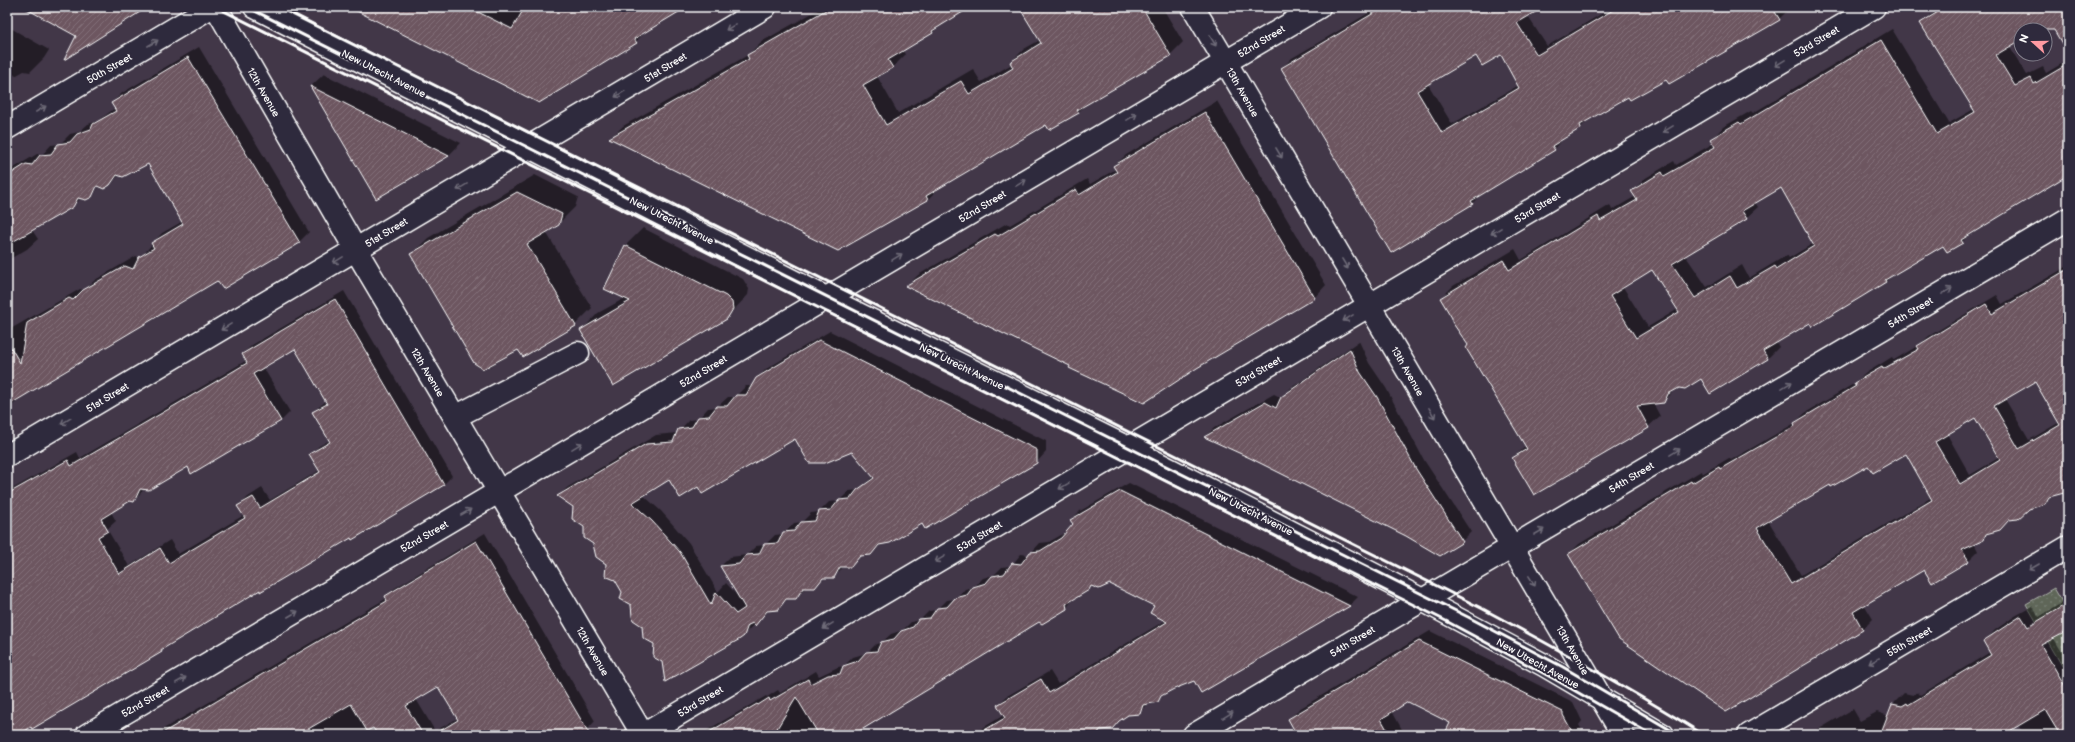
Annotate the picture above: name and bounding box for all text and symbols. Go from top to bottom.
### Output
north arrow [2013,22,2053,62]
one-way arrow [726,23,737,31]
street label: 52nd Street [1236,23,1287,61]
street label: 53rd Street [1792,24,1841,60]
text: N [2017,32,2032,45]
one-way arrow [1209,35,1217,46]
one-way arrow [147,38,159,46]
street label: New Utrecht Avenue [339,47,428,100]
street label: 51st Street [642,50,689,85]
street label: 50th Street [85,51,134,87]
one-way arrow [1774,59,1786,67]
street label: 12th Avenue [244,66,282,119]
street label: 13th Avenue [1223,66,1261,119]
one-way arrow [614,90,626,98]
one-way arrow [35,104,47,112]
one-way arrow [1126,113,1138,121]
one-way arrow [1662,125,1674,133]
one-way arrow [1275,147,1283,158]
one-way arrow [1014,179,1026,187]
one-way arrow [456,183,468,191]
street label: 52nd Street [957,188,1008,226]
street label: 53rd Street [1513,190,1562,226]
street label: New Utrecht Avenue [627,194,716,247]
street label: 51st Street [363,215,410,250]
one-way arrow [1490,227,1502,235]
one-way arrow [891,252,903,260]
one-way arrow [332,257,344,265]
one-way arrow [1342,258,1350,270]
one-way arrow [1941,286,1953,294]
street label: 54th Street [1886,295,1935,331]
one-way arrow [1342,315,1354,323]
one-way arrow [220,323,232,331]
street label: New Utrecht Avenue [917,341,1006,393]
street label: 13th Avenue [1388,345,1426,398]
street label: 12th Avenue [408,346,446,399]
street label: 52nd Street [678,353,729,391]
street label: 53rd Street [1233,354,1284,390]
street label: 51st Street [84,380,131,415]
one-way arrow [1781,381,1793,389]
one-way arrow [1429,407,1437,419]
one-way arrow [61,417,72,425]
one-way arrow [571,442,582,450]
one-way arrow [1669,447,1681,455]
street label: 54th Street [1607,460,1656,496]
one-way arrow [1058,483,1070,491]
street label: New Utrecht Avenue [1206,485,1295,538]
one-way arrow [459,508,471,516]
street label: 52nd Street [399,518,450,555]
street label: 53rd Street [955,519,1004,555]
one-way arrow [1533,527,1545,535]
one-way arrow [934,556,946,564]
one-way arrow [2028,564,2040,572]
one-way arrow [1528,575,1536,587]
one-way arrow [287,609,299,617]
one-way arrow [822,622,834,630]
street label: 54th Street [1328,624,1377,660]
street label: 13th Avenue [1553,624,1591,677]
street label: 55th Street [1885,624,1934,660]
street label: 12th Avenue [573,625,611,678]
street label: New Utrecht Avenue [1494,636,1581,692]
one-way arrow [1868,658,1880,666]
one-way arrow [175,675,187,683]
street label: 52nd Street [120,683,171,720]
street label: 53rd Street [676,684,725,720]
one-way arrow [1222,711,1234,719]

